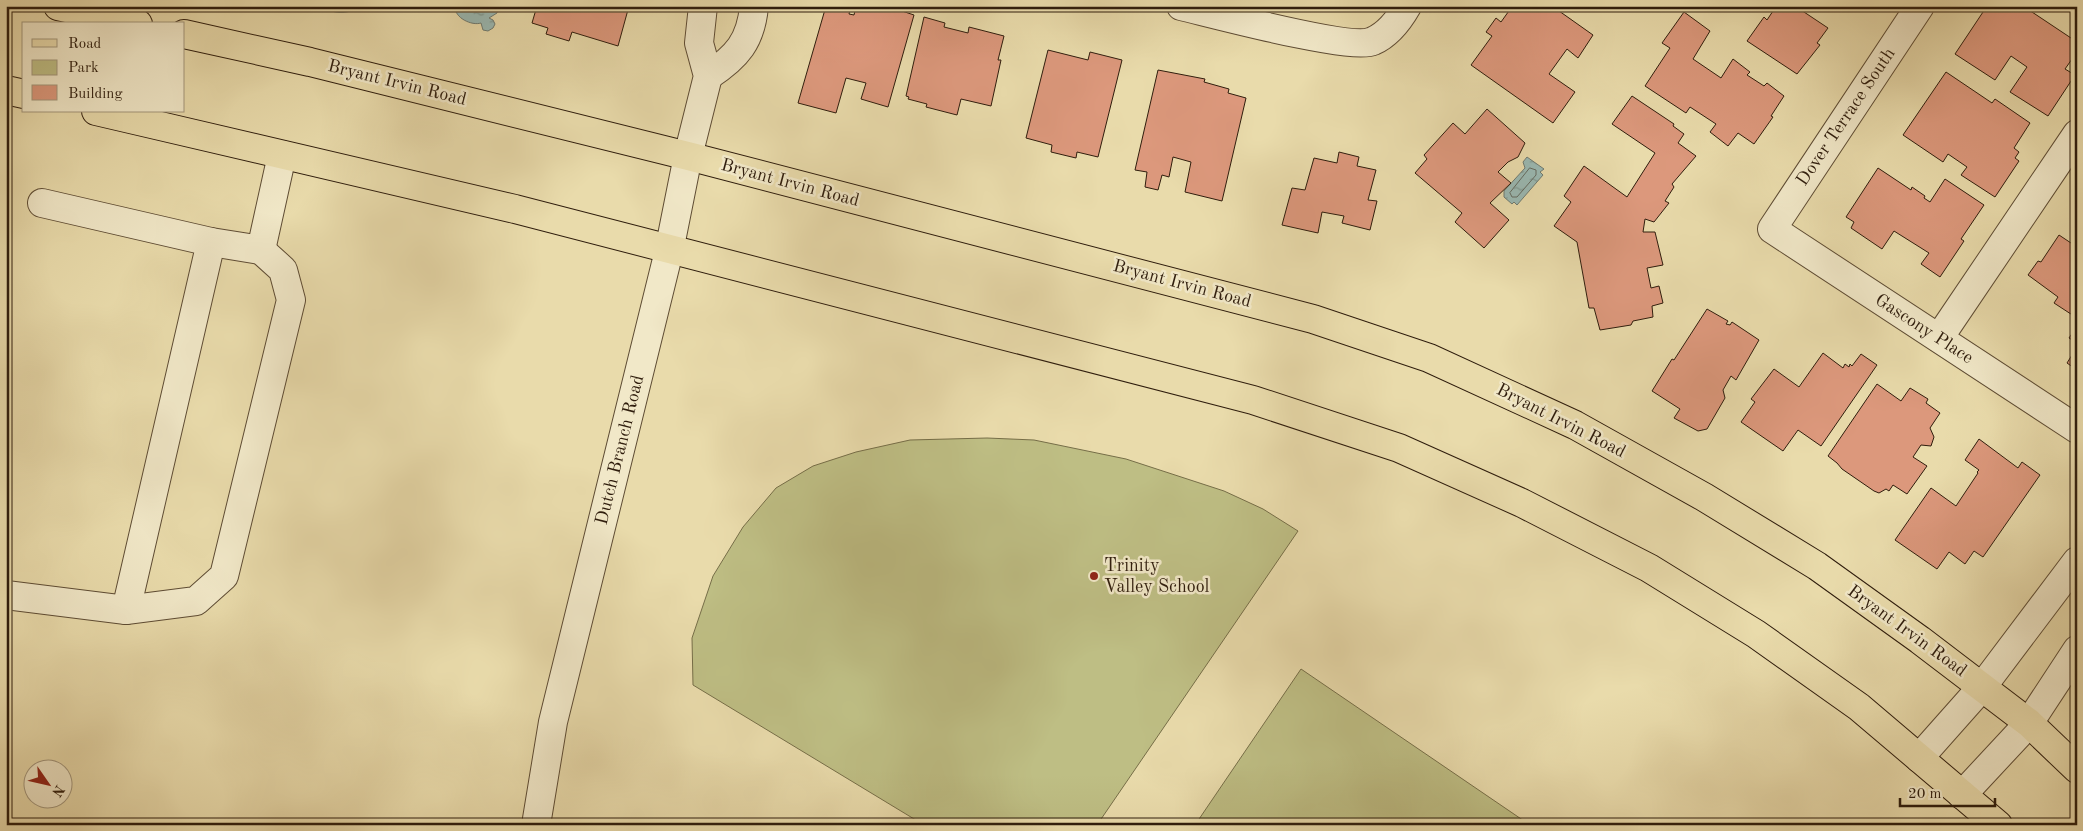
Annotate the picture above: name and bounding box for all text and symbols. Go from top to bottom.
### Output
legend [22,22,185,112]
text: Road [68,37,102,52]
street label: Dover Terrace South [1793,45,1899,189]
street label: Bryant Irvin Road [326,57,468,109]
text: Park [68,61,99,76]
text: Building [68,87,123,102]
street label: Bryant Irvin Road [719,156,861,210]
street label: Bryant Irvin Road [1111,257,1253,311]
street label: Gascony Place [1872,291,1976,367]
street label: Dutch Branch Road [593,373,647,527]
street label: Bryant Irvin Road [1493,381,1629,461]
place label: Trinity Valley School [1104,557,1210,596]
marker: Trinity Valley School [1088,570,1100,582]
street label: Bryant Irvin Road [1844,582,1970,680]
north arrow [22,758,72,808]
scale bar [1900,776,1996,808]
text: N [49,782,67,799]
text: 20 m [1908,787,1942,802]

